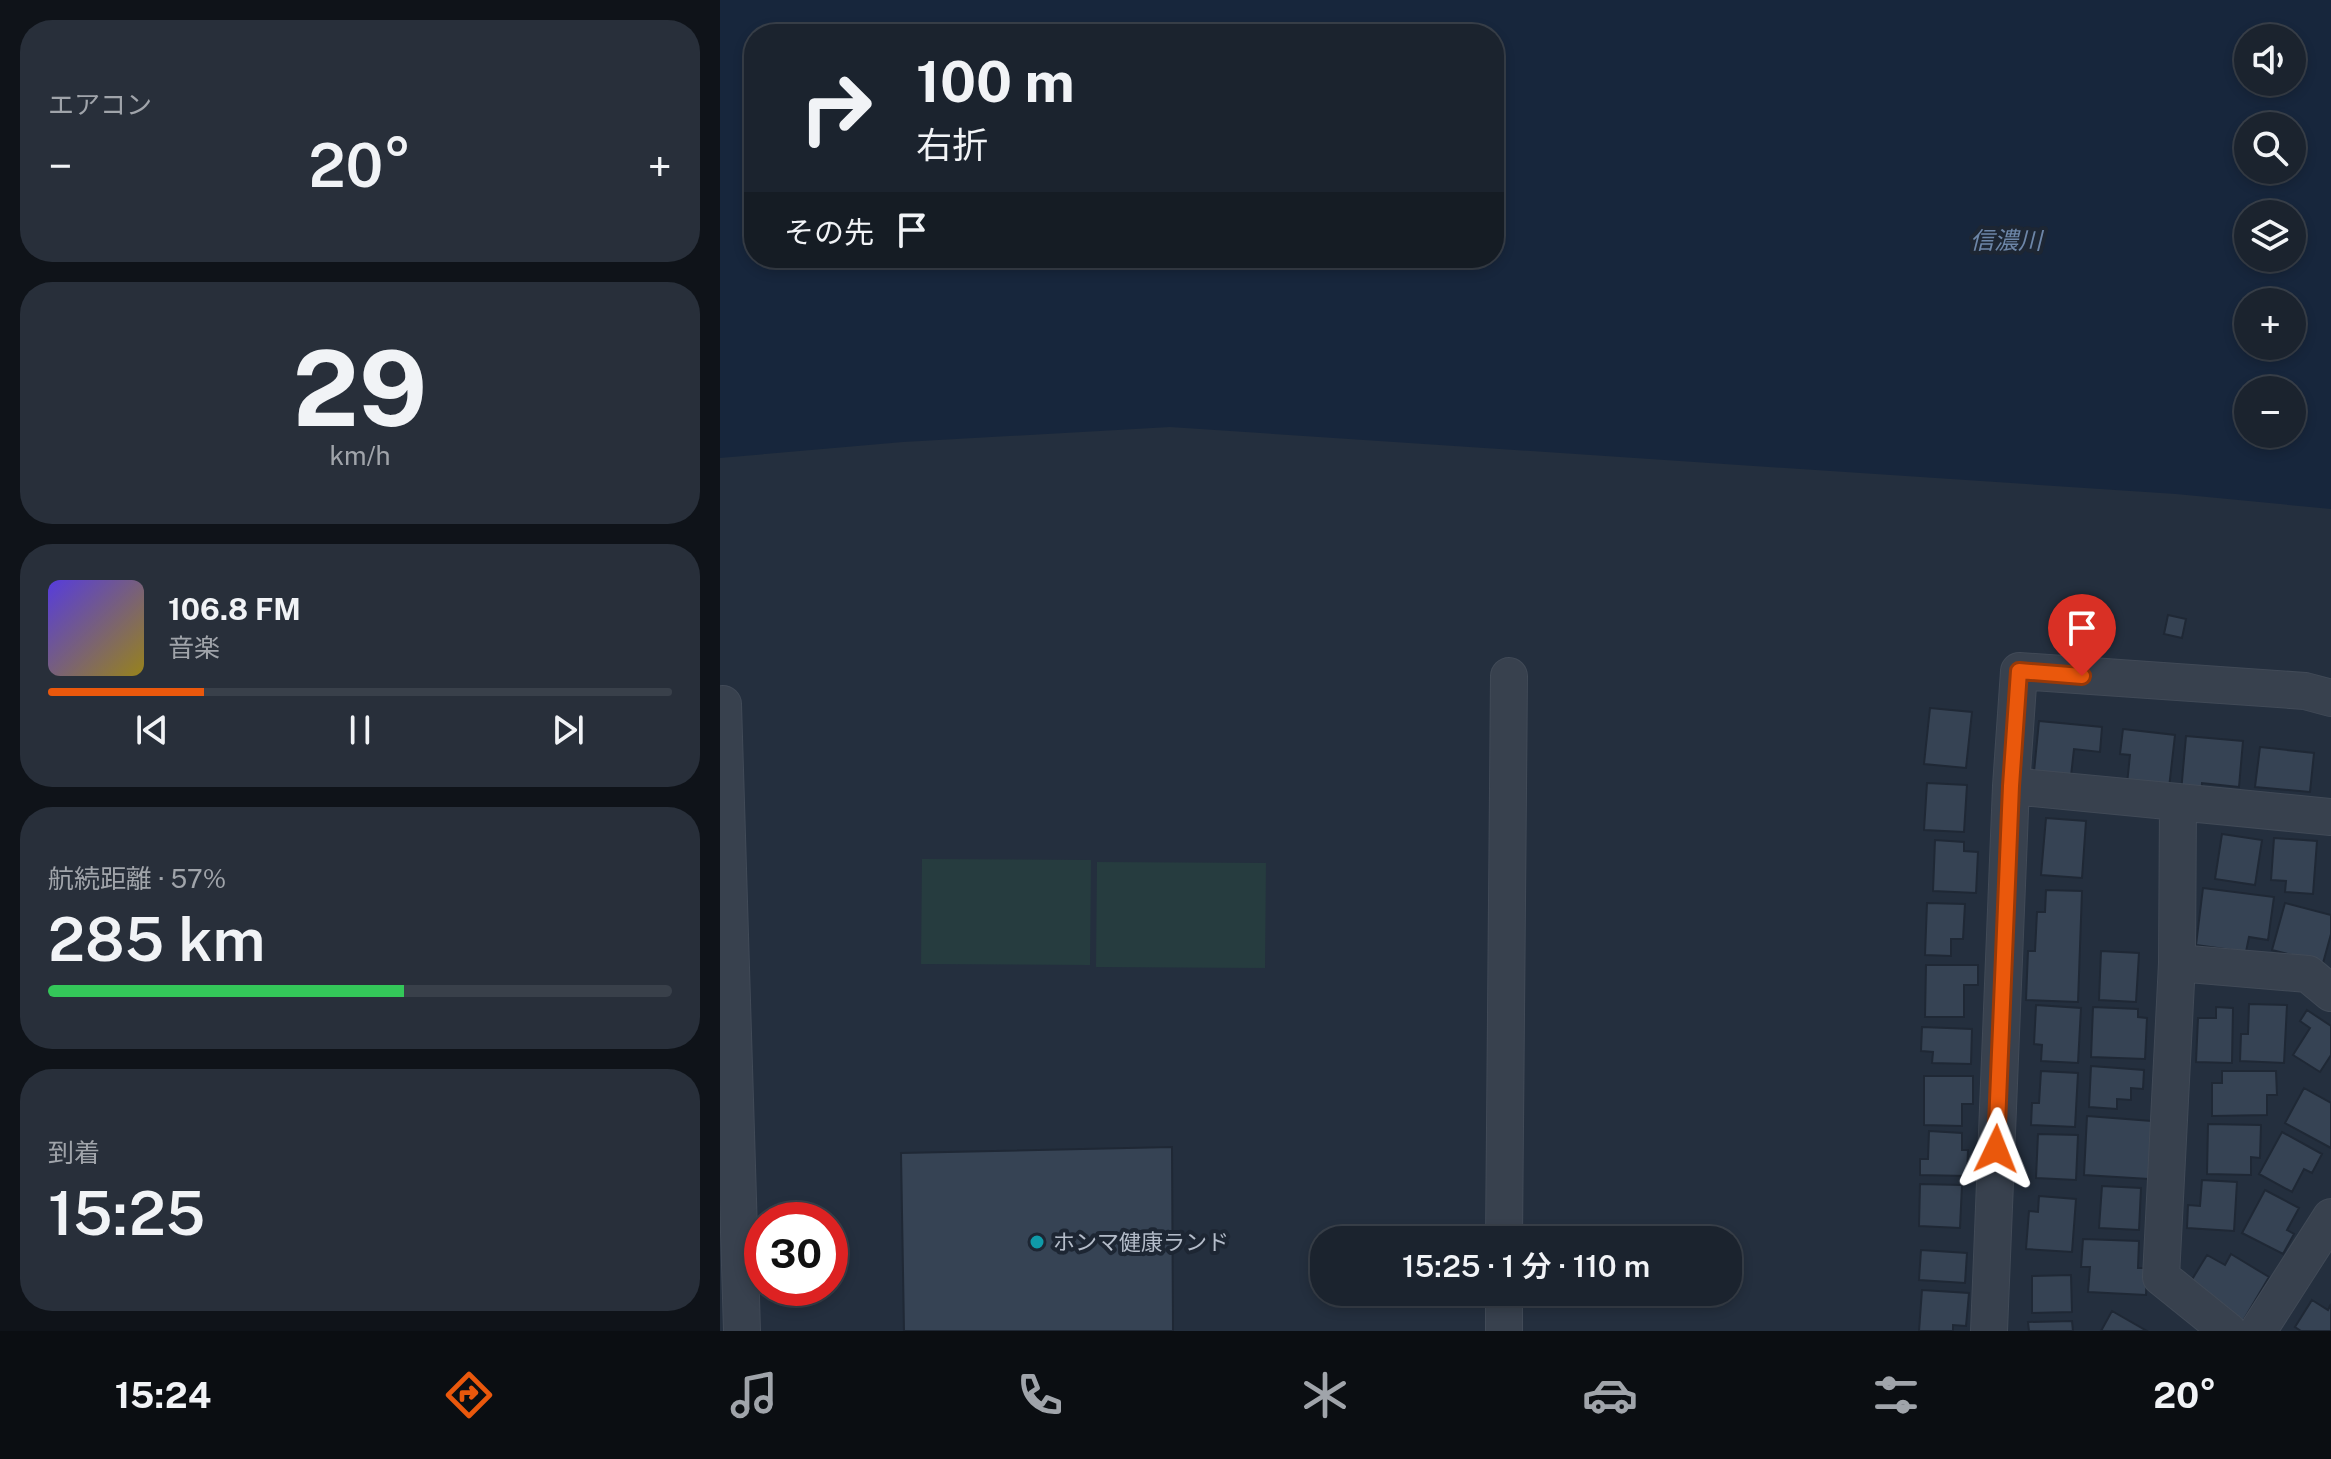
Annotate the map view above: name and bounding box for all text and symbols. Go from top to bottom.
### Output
map controls [2234,24,2306,448]
button: sound [2234,24,2306,96]
text: 100 m [916,49,1075,115]
icon: right [784,56,888,160]
text: エアコン [48,89,152,120]
button: search [2234,112,2306,184]
text: 右折 [916,124,988,166]
text: 20° [309,130,411,201]
text: − [48,140,72,192]
text: + [648,140,672,192]
button: layers [2234,200,2306,272]
icon: arrive [890,208,934,252]
text: その先 [784,214,874,250]
water label: 信濃川 [1970,226,2045,254]
button: + [2234,288,2306,360]
text: 29 [293,327,427,449]
button: − [2234,376,2306,448]
text: km/h [329,440,391,471]
text: 106.8 FM [168,591,301,627]
pin [2048,594,2116,676]
icon: arrive [2060,606,2104,650]
text: 音楽 [168,632,220,663]
icon: previous [130,708,174,752]
icon: pause [338,708,382,752]
icon: next [546,708,590,752]
text: 航続距離 · 57% [48,863,226,894]
text: 285 km [48,904,265,975]
position arrow [1954,1107,2038,1191]
text: 到着 [48,1137,100,1168]
text: 15:25 [48,1178,205,1249]
speed limit sign: 30 [744,1202,848,1306]
place label: ホンマ健康ランド [1053,1229,1229,1255]
marker: ホンマ健康ランド [1028,1233,1046,1251]
text: 15:25 · 1 分 · 110 m [1402,1248,1650,1284]
icon: directions [441,1367,497,1423]
icon: music [726,1367,782,1423]
icon: phone [1012,1367,1068,1423]
icon: climate [1297,1367,1353,1423]
icon: car [1582,1367,1638,1423]
icon: filters [1868,1367,1924,1423]
text: 15:24 [115,1374,211,1416]
text: 20° [2153,1374,2216,1416]

